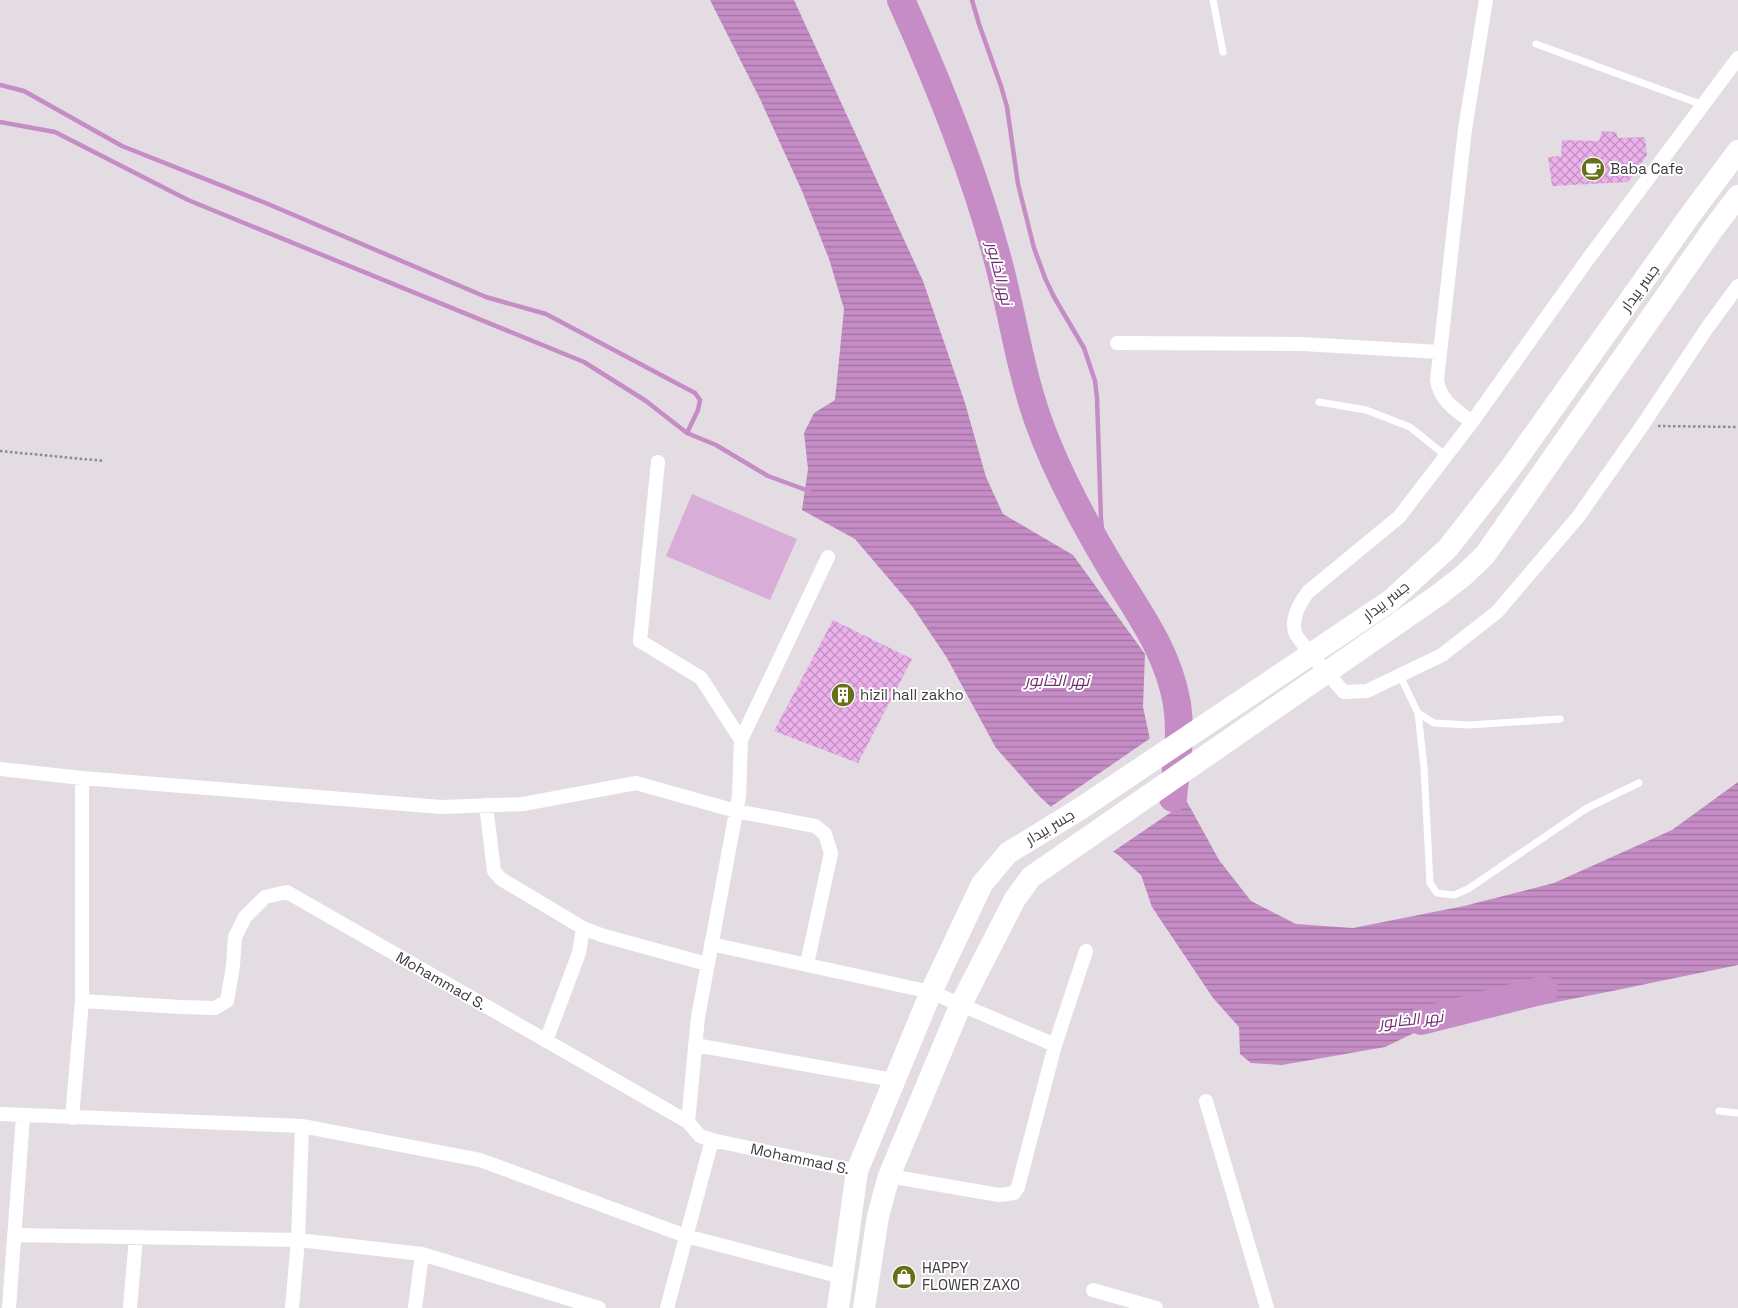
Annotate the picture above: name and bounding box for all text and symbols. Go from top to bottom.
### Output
cafe icon: Baba Cafe [1580,156,1606,182]
place label: Baba Cafe [1610,159,1684,178]
water label: نهر الخابور [981,237,1018,309]
street label: جسر بيدار [1616,260,1663,316]
street label: جسر بيدار [1358,577,1413,625]
water label: نهر الخابور [1023,670,1091,691]
building icon: hizil hall zakho [830,682,856,708]
place label: hizil hall zakho [860,685,964,704]
street label: جسر بيدار [1021,805,1078,849]
street label: Mohammad S. [393,947,490,1014]
water label: نهر الخابور [1376,1006,1446,1034]
street label: Mohammad S. [749,1139,851,1178]
place label: HAPPY FLOWER ZAXO [922,1258,1020,1294]
shop icon: HAPPY FLOWER ZAXO [891,1264,917,1290]

